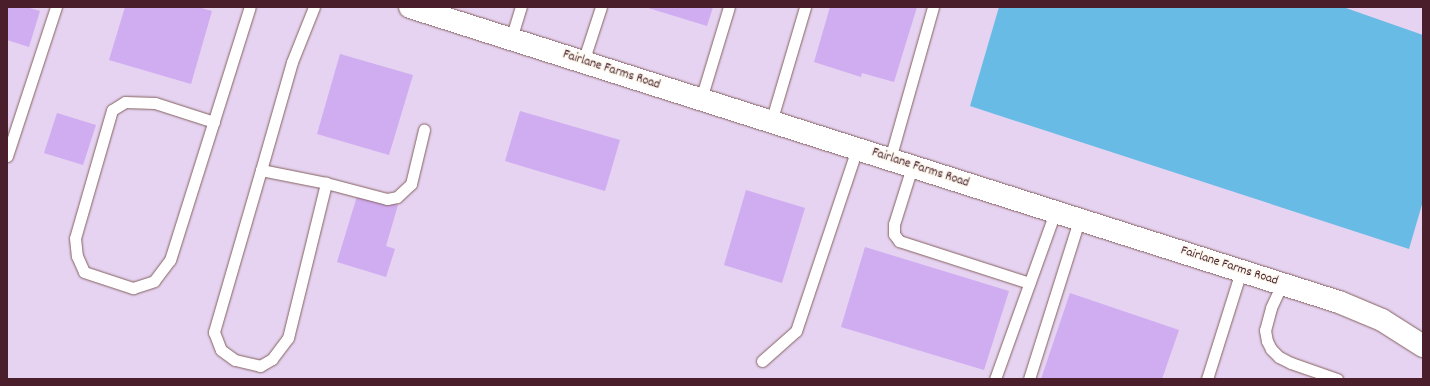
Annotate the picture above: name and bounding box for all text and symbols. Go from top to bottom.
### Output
street label: Fairlane Farms Road [560,48,662,94]
street label: Fairlane Farms Road [869,146,971,192]
street label: Fairlane Farms Road [1178,244,1280,290]

